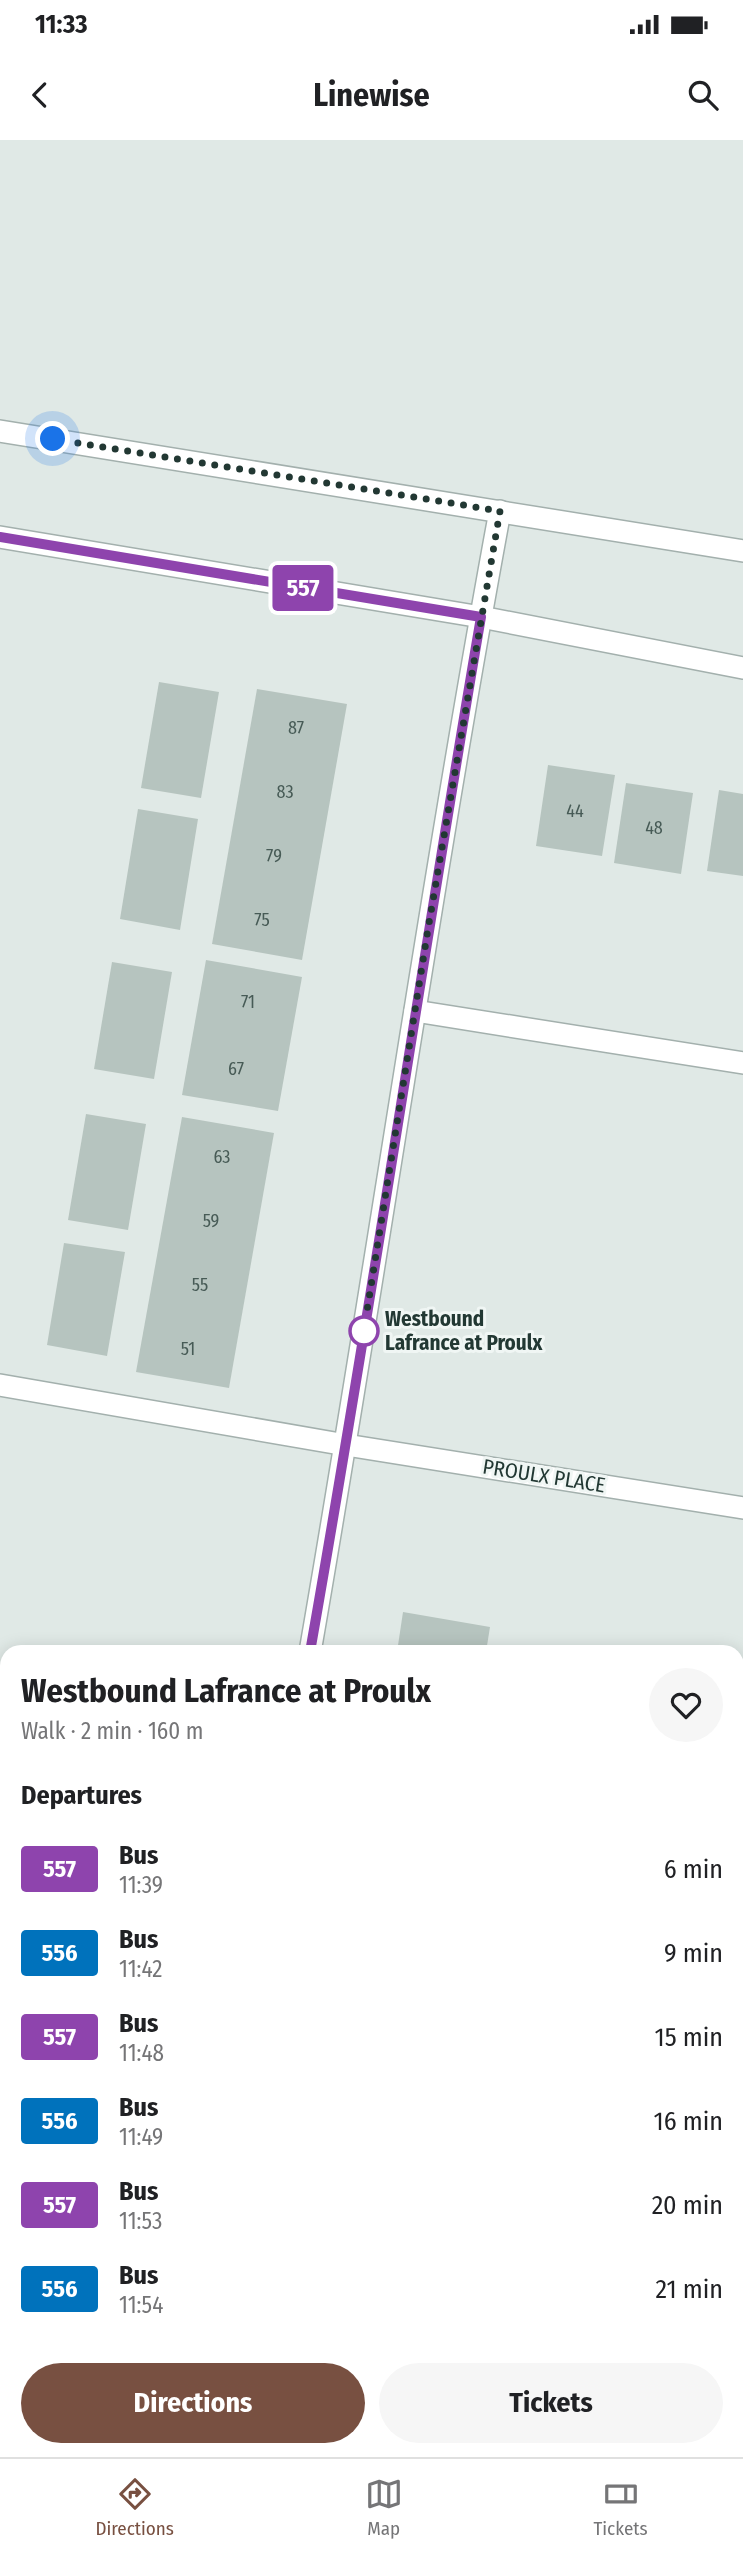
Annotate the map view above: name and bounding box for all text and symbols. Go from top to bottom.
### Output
text: 11:33 [35,9,88,40]
icon: back [21,76,59,114]
text: Linewise [313,76,430,114]
icon: search [684,76,722,114]
your location [35,421,70,456]
line badge: 557 [263,565,343,611]
text: 557 [286,574,320,602]
house number: 87 [288,717,304,739]
house number: 83 [276,781,294,803]
house number: 44 [566,800,584,822]
house number: 48 [645,817,663,839]
house number: 79 [266,845,282,867]
house number: 75 [254,909,270,931]
house number: 71 [241,991,255,1013]
house number: 67 [228,1058,244,1080]
house number: 63 [214,1146,230,1168]
house number: 59 [203,1210,219,1232]
house number: 55 [192,1274,208,1296]
place label: Westbound Lafrance at Proulx [385,1306,543,1356]
marker: Westbound Lafrance at Proulx [349,1316,379,1346]
house number: 51 [181,1338,195,1360]
street label: PROULX PLACE [481,1453,607,1499]
button: heart [649,1668,723,1742]
text: Westbound Lafrance at Proulx [21,1671,431,1711]
text: Walk · 2 min · 160 m [21,1717,203,1745]
text: Departures [21,1780,142,1811]
text: Bus [119,1840,158,1871]
text: 6 min [664,1854,723,1885]
text: 557 [43,1855,76,1883]
text: 11:39 [119,1871,163,1899]
text: Bus [119,1924,158,1955]
text: 9 min [664,1938,723,1969]
text: 556 [42,1939,78,1967]
text: 11:42 [119,1955,162,1983]
text: Bus [119,2008,158,2039]
text: 15 min [655,2022,723,2053]
text: 557 [43,2023,76,2051]
text: 11:48 [119,2039,164,2067]
text: Bus [119,2092,158,2123]
text: 16 min [654,2106,723,2137]
text: 556 [42,2107,78,2135]
text: 11:49 [119,2123,163,2151]
text: Bus [119,2176,158,2207]
text: 20 min [652,2190,723,2221]
text: 557 [43,2191,76,2219]
text: 11:53 [119,2207,162,2235]
text: Bus [119,2260,158,2291]
text: 21 min [656,2274,723,2305]
text: 556 [42,2275,78,2303]
text: 11:54 [119,2291,163,2319]
button: Directions [21,2363,365,2443]
button: Tickets [379,2363,723,2443]
tab: Directions [95,2475,174,2540]
tab: Map [365,2475,403,2540]
tab: Tickets [593,2475,648,2540]

